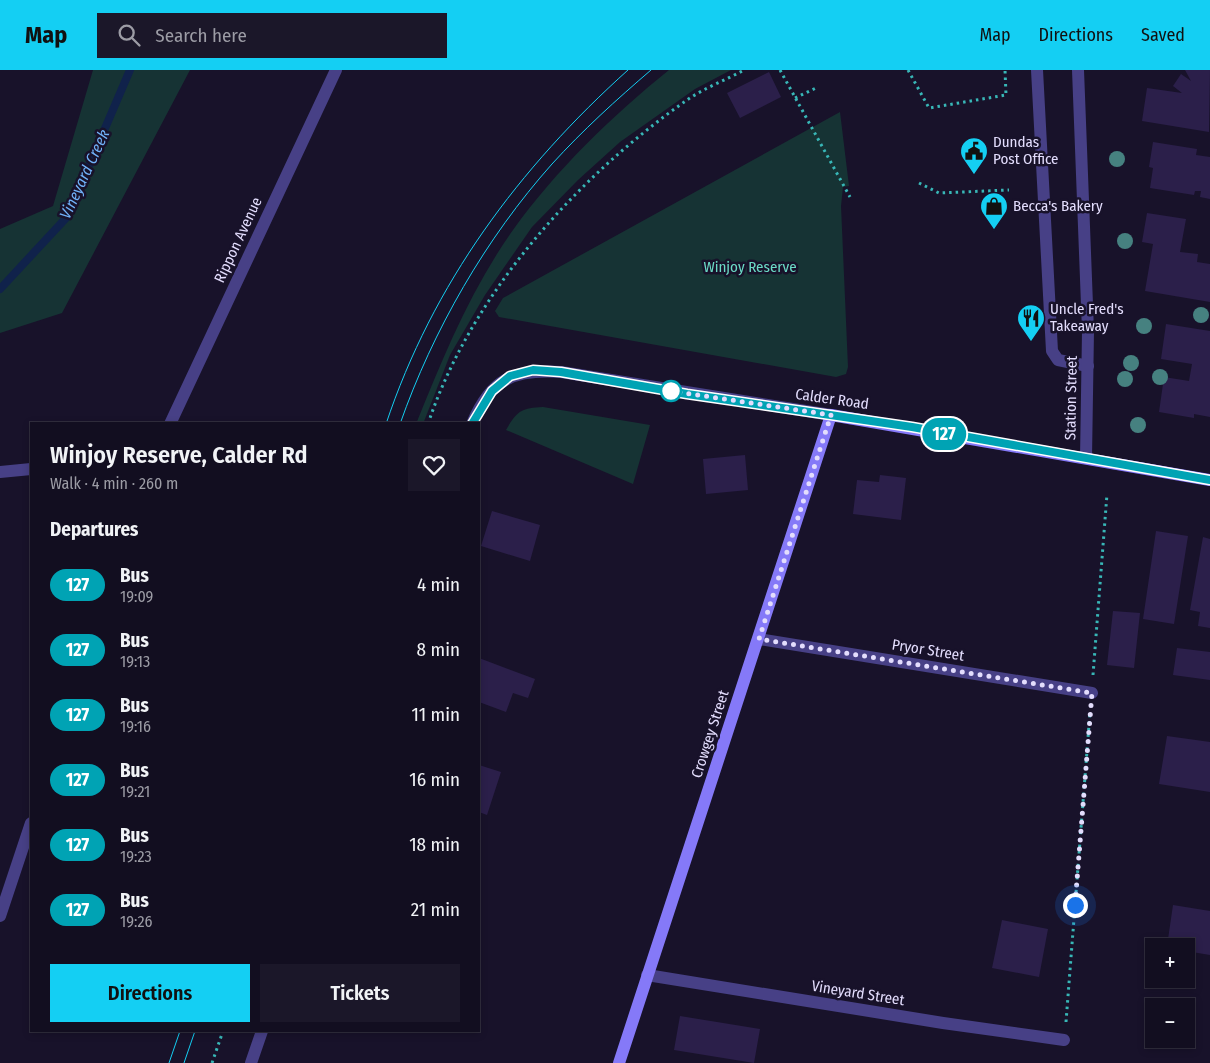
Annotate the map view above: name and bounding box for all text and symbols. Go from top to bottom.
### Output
search box [97,13,447,58]
text: Map [25,21,67,49]
icon: search [115,21,143,49]
text: Search here [155,24,247,47]
text: Map [979,24,1011,46]
text: Directions [1039,24,1113,46]
text: Saved [1141,24,1185,46]
water label: Vineyard Creek [55,126,113,222]
place label: Dundas Post Office [993,133,1059,168]
public building icon: Dundas Post Office [959,136,989,175]
shop icon: Becca's Bakery [979,191,1009,230]
street label: Rippon Avenue [210,194,266,286]
place label: Becca's Bakery [1013,197,1103,215]
park label: Winjoy Reserve [703,258,797,276]
place label: Uncle Fred's Takeaway [1050,300,1124,335]
restaurant icon: Uncle Fred's Takeaway [1016,303,1046,342]
street label: Station Street [1061,356,1081,440]
unlabelled marker [660,380,682,402]
street label: Calder Road [794,385,870,413]
line badge: 127 [915,418,973,450]
text: 127 [932,423,956,445]
button: heart [408,439,460,491]
text: Winjoy Reserve, Calder Rd [50,441,307,469]
text: Walk · 4 min · 260 m [50,474,178,493]
text: Departures [50,518,138,541]
text: Bus [120,564,149,587]
text: 4 min [417,573,460,596]
text: 127 [66,574,89,596]
text: 19:09 [120,587,153,606]
text: Bus [120,629,149,652]
street label: Pryor Street [891,635,966,665]
text: 8 min [417,638,460,661]
text: 127 [66,639,89,661]
text: 19:13 [120,652,150,671]
street label: Crowgey Street [687,688,733,780]
text: Bus [120,694,149,717]
text: 11 min [412,703,460,726]
text: 127 [66,704,89,726]
text: 19:16 [120,717,151,736]
text: Bus [120,759,149,782]
text: 16 min [409,768,460,791]
text: 127 [66,769,89,791]
text: 19:21 [120,782,150,801]
text: Bus [120,824,149,847]
text: 18 min [409,833,460,856]
text: 127 [66,834,89,856]
text: 19:23 [120,847,152,866]
text: Bus [120,889,149,912]
your location [1063,893,1088,918]
text: 21 min [411,898,460,921]
text: 127 [66,899,89,921]
text: 19:26 [120,912,152,931]
map controls [1145,938,1195,1048]
button: + [1145,938,1195,988]
button: Directions [50,964,250,1022]
button: Tickets [260,964,460,1022]
street label: Vineyard Street [810,977,906,1009]
button: − [1145,998,1195,1048]

